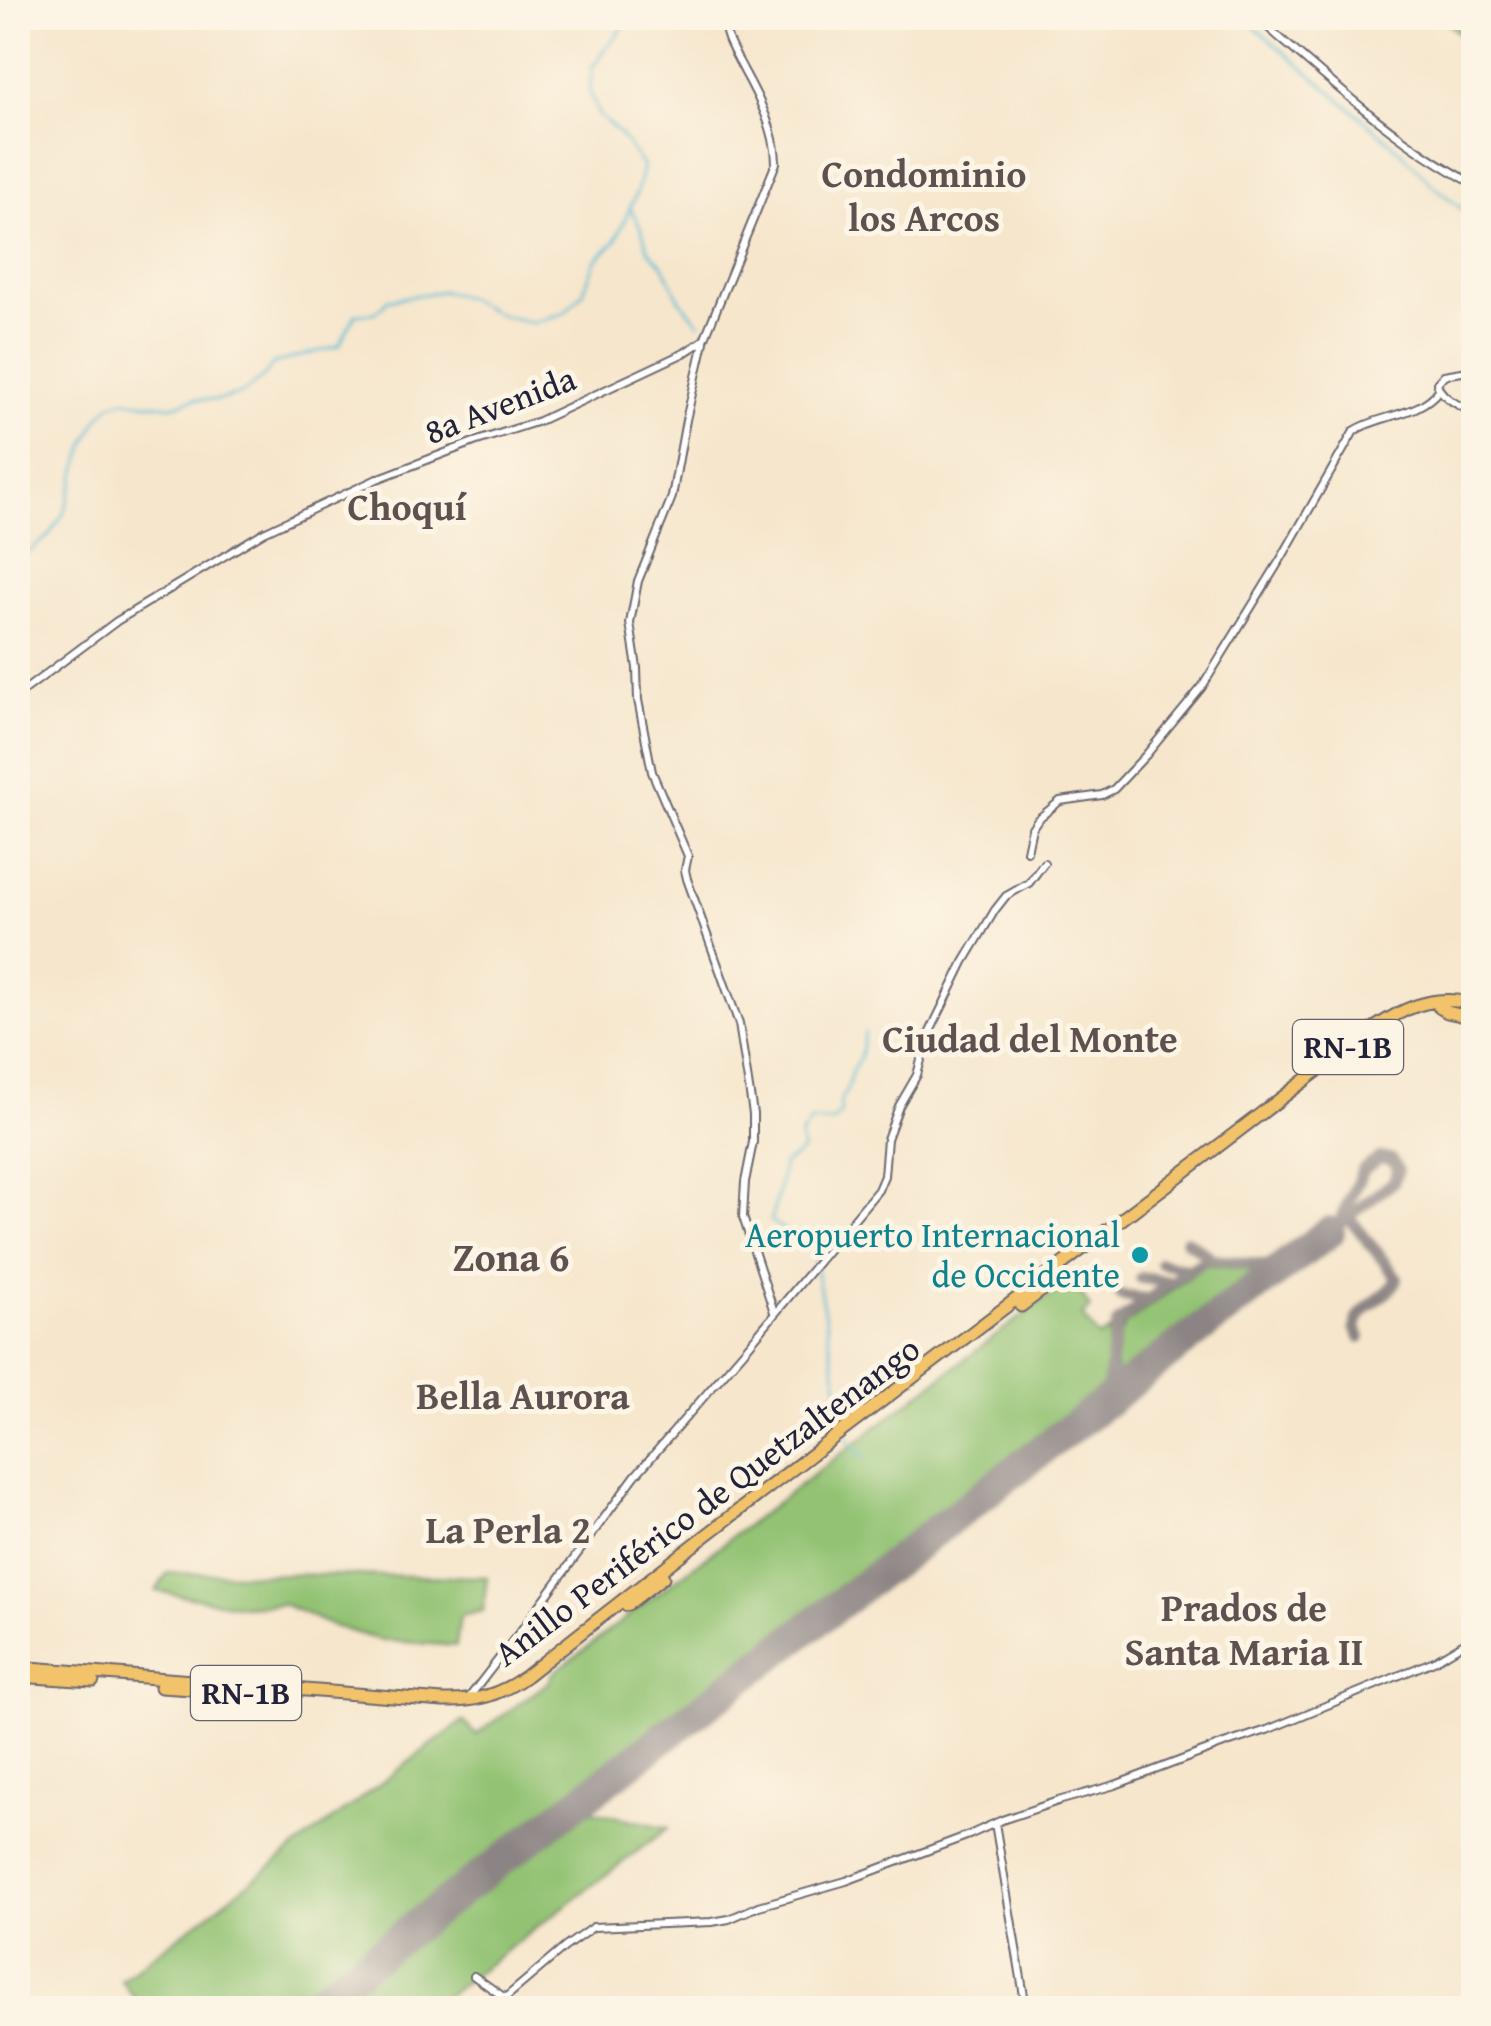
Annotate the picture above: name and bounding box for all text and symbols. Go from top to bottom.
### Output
district label: Condominio los Arcos [822,145,1027,245]
street label: 8a Avenida [417,352,583,457]
district label: Choquí [348,478,468,534]
district label: Ciudad del Monte [882,1010,1178,1066]
road number: RN-1B [1293,1020,1403,1074]
place label: Aeropuerto Internacional de Occidente [745,1209,1120,1300]
district label: Zona 6 [452,1227,570,1286]
marker: Aeropuerto Internacional de Occidente [1129,1244,1151,1266]
street label: Anillo Periférico de Quetzaltenango [483,1323,930,1678]
district label: Bella Aurora [416,1367,630,1423]
district label: La Perla 2 [425,1501,591,1557]
district label: Prados de Santa Maria II [1125,1579,1363,1679]
road number: RN-1B [191,1666,301,1720]

